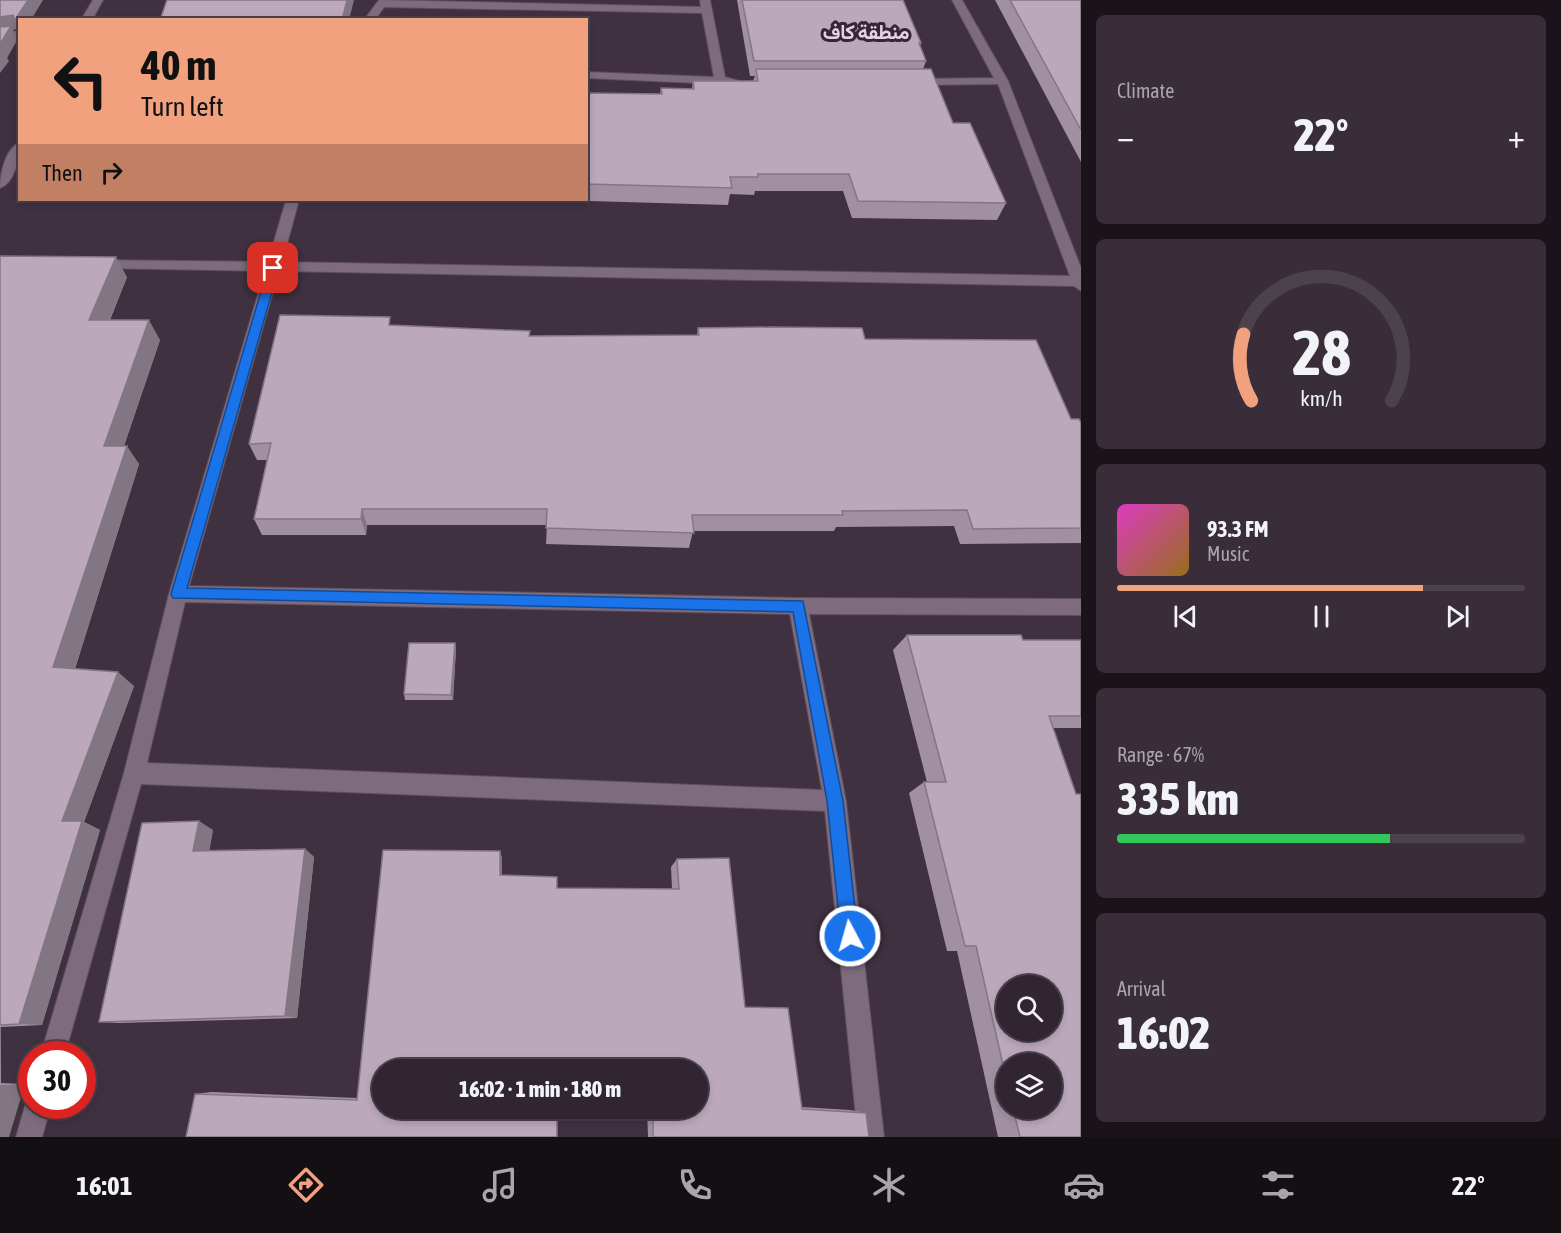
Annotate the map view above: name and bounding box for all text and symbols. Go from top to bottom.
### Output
district label: منطقة كاف [823,20,909,43]
text: 40 m [141,41,216,89]
icon: left [42,42,120,120]
text: Climate [1117,79,1174,102]
text: Turn left [141,91,224,122]
text: 22° [1294,109,1348,161]
text: − [1117,117,1134,155]
text: + [1508,117,1525,155]
icon: right [95,156,128,189]
text: Then [42,160,83,186]
pin [247,242,298,293]
icon: arrive [256,251,289,284]
text: 28 [1292,317,1350,388]
text: km/h [1300,387,1342,412]
text: 93.3 FM [1207,516,1269,542]
text: Music [1207,542,1249,565]
icon: previous [1169,600,1202,633]
icon: pause [1305,600,1338,633]
icon: next [1441,600,1474,633]
text: Range · 67% [1117,743,1204,766]
text: 335 km [1117,773,1239,825]
position arrow [818,904,882,968]
map controls [996,975,1062,1119]
button: search [996,975,1062,1041]
text: Arrival [1117,977,1166,1000]
text: 16:02 [1117,1007,1211,1059]
speed limit sign: 30 [18,1041,96,1119]
button: layers [996,1053,1062,1119]
text: 16:02 · 1 min · 180 m [459,1076,621,1102]
icon: directions [285,1164,327,1206]
icon: music [479,1164,521,1206]
icon: phone [674,1164,716,1206]
icon: climate [868,1164,910,1206]
icon: car [1063,1164,1105,1206]
icon: filters [1257,1164,1299,1206]
text: 16:01 [76,1170,132,1201]
text: 22° [1452,1170,1485,1201]

